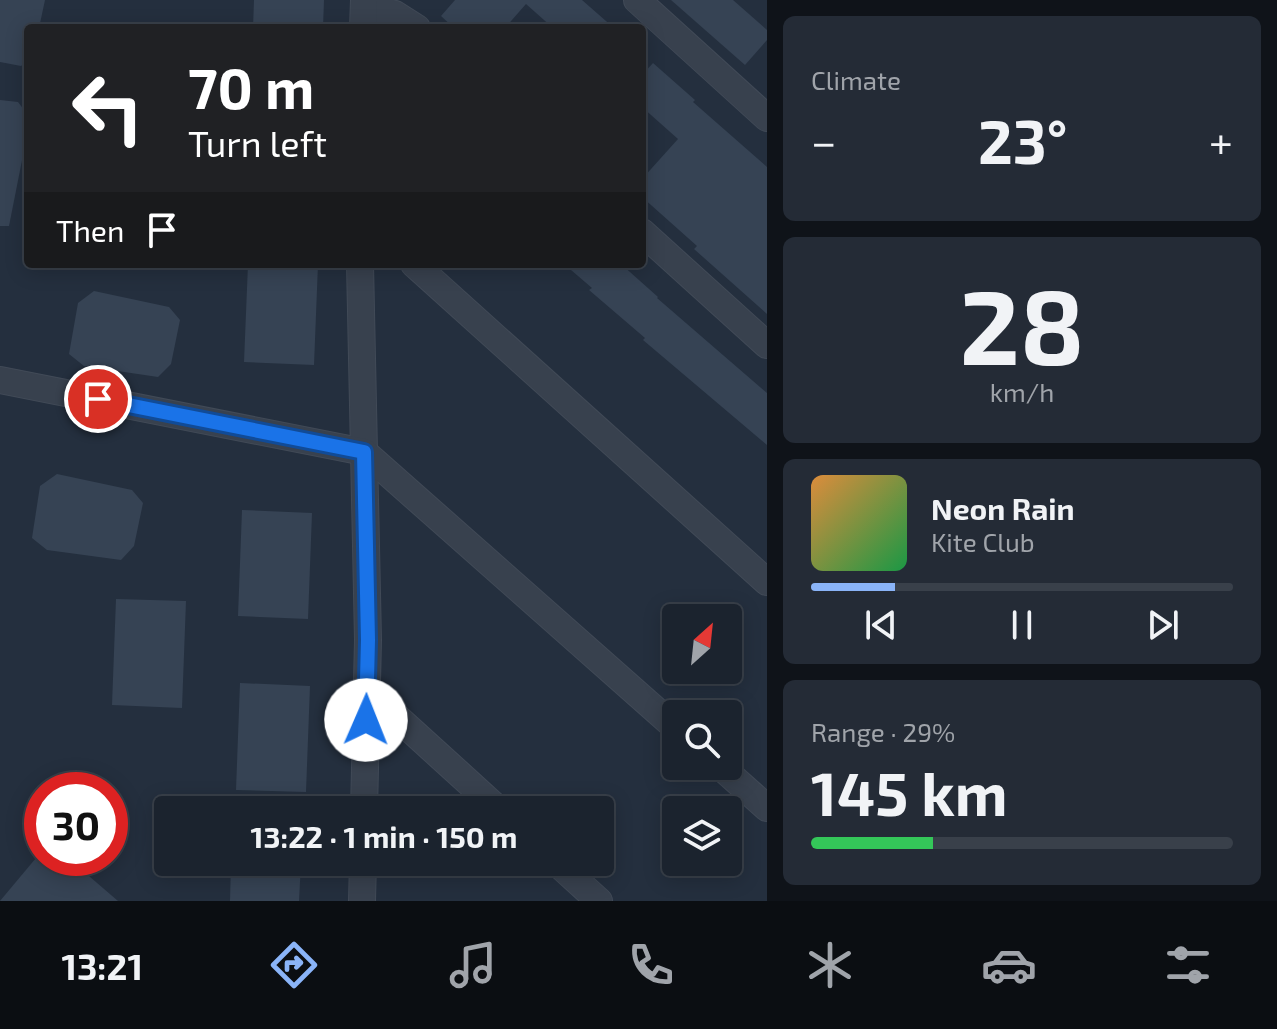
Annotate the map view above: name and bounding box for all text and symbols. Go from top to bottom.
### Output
text: 70 m [188,53,314,120]
icon: left [56,56,160,160]
text: Climate [811,64,901,95]
text: 23° [978,104,1068,176]
text: − [811,114,837,167]
text: + [1209,114,1233,167]
text: Turn left [188,121,327,164]
icon: arrive [140,208,184,252]
text: Then [56,212,124,248]
text: 28 [959,261,1085,386]
pin [64,365,132,433]
text: km/h [990,376,1054,407]
icon: arrive [76,377,120,421]
text: Neon Rain [931,490,1075,526]
text: Kite Club [931,526,1035,557]
icon: previous [859,603,903,647]
icon: pause [1000,603,1044,647]
icon: next [1141,603,1185,647]
north arrow [662,604,742,684]
map controls [662,604,742,876]
position arrow [324,678,408,762]
button: search [662,700,742,780]
text: Range · 29% [811,716,955,747]
text: 145 km [811,756,1008,828]
speed limit sign: 30 [24,772,128,876]
button: layers [662,796,742,876]
text: 13:22 · 1 min · 150 m [250,818,518,854]
icon: directions [266,937,322,993]
icon: music [445,937,501,993]
icon: phone [623,937,679,993]
icon: climate [802,937,858,993]
icon: car [981,937,1037,993]
icon: filters [1160,937,1216,993]
text: 13:21 [61,944,143,987]

